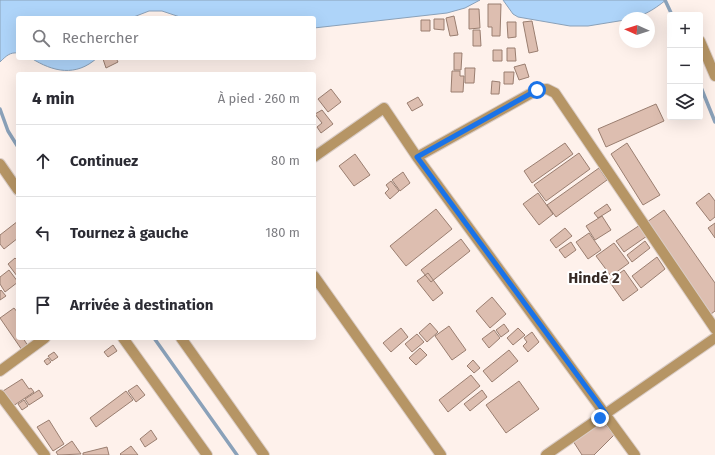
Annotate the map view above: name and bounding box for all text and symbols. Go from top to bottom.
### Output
north arrow [619,12,655,48]
map controls [667,12,703,120]
button: + [667,12,703,48]
search box [16,16,316,60]
icon: search [30,27,52,49]
text: Rechercher [62,29,138,47]
button: − [667,48,703,84]
route start [528,81,546,99]
button: layers [667,84,703,120]
text: 4 min [32,88,75,109]
text: À pied · 260 m [218,91,300,106]
icon: ahead [32,150,54,172]
text: Continuez [70,152,138,170]
text: 80 m [271,153,300,168]
icon: left [32,222,54,244]
text: Tournez à gauche [70,224,189,242]
text: 180 m [265,225,300,240]
district label: Hindé 2 [568,269,620,287]
icon: arrive [32,294,54,316]
text: Arrivée à destination [70,296,213,314]
route end [591,409,609,427]

